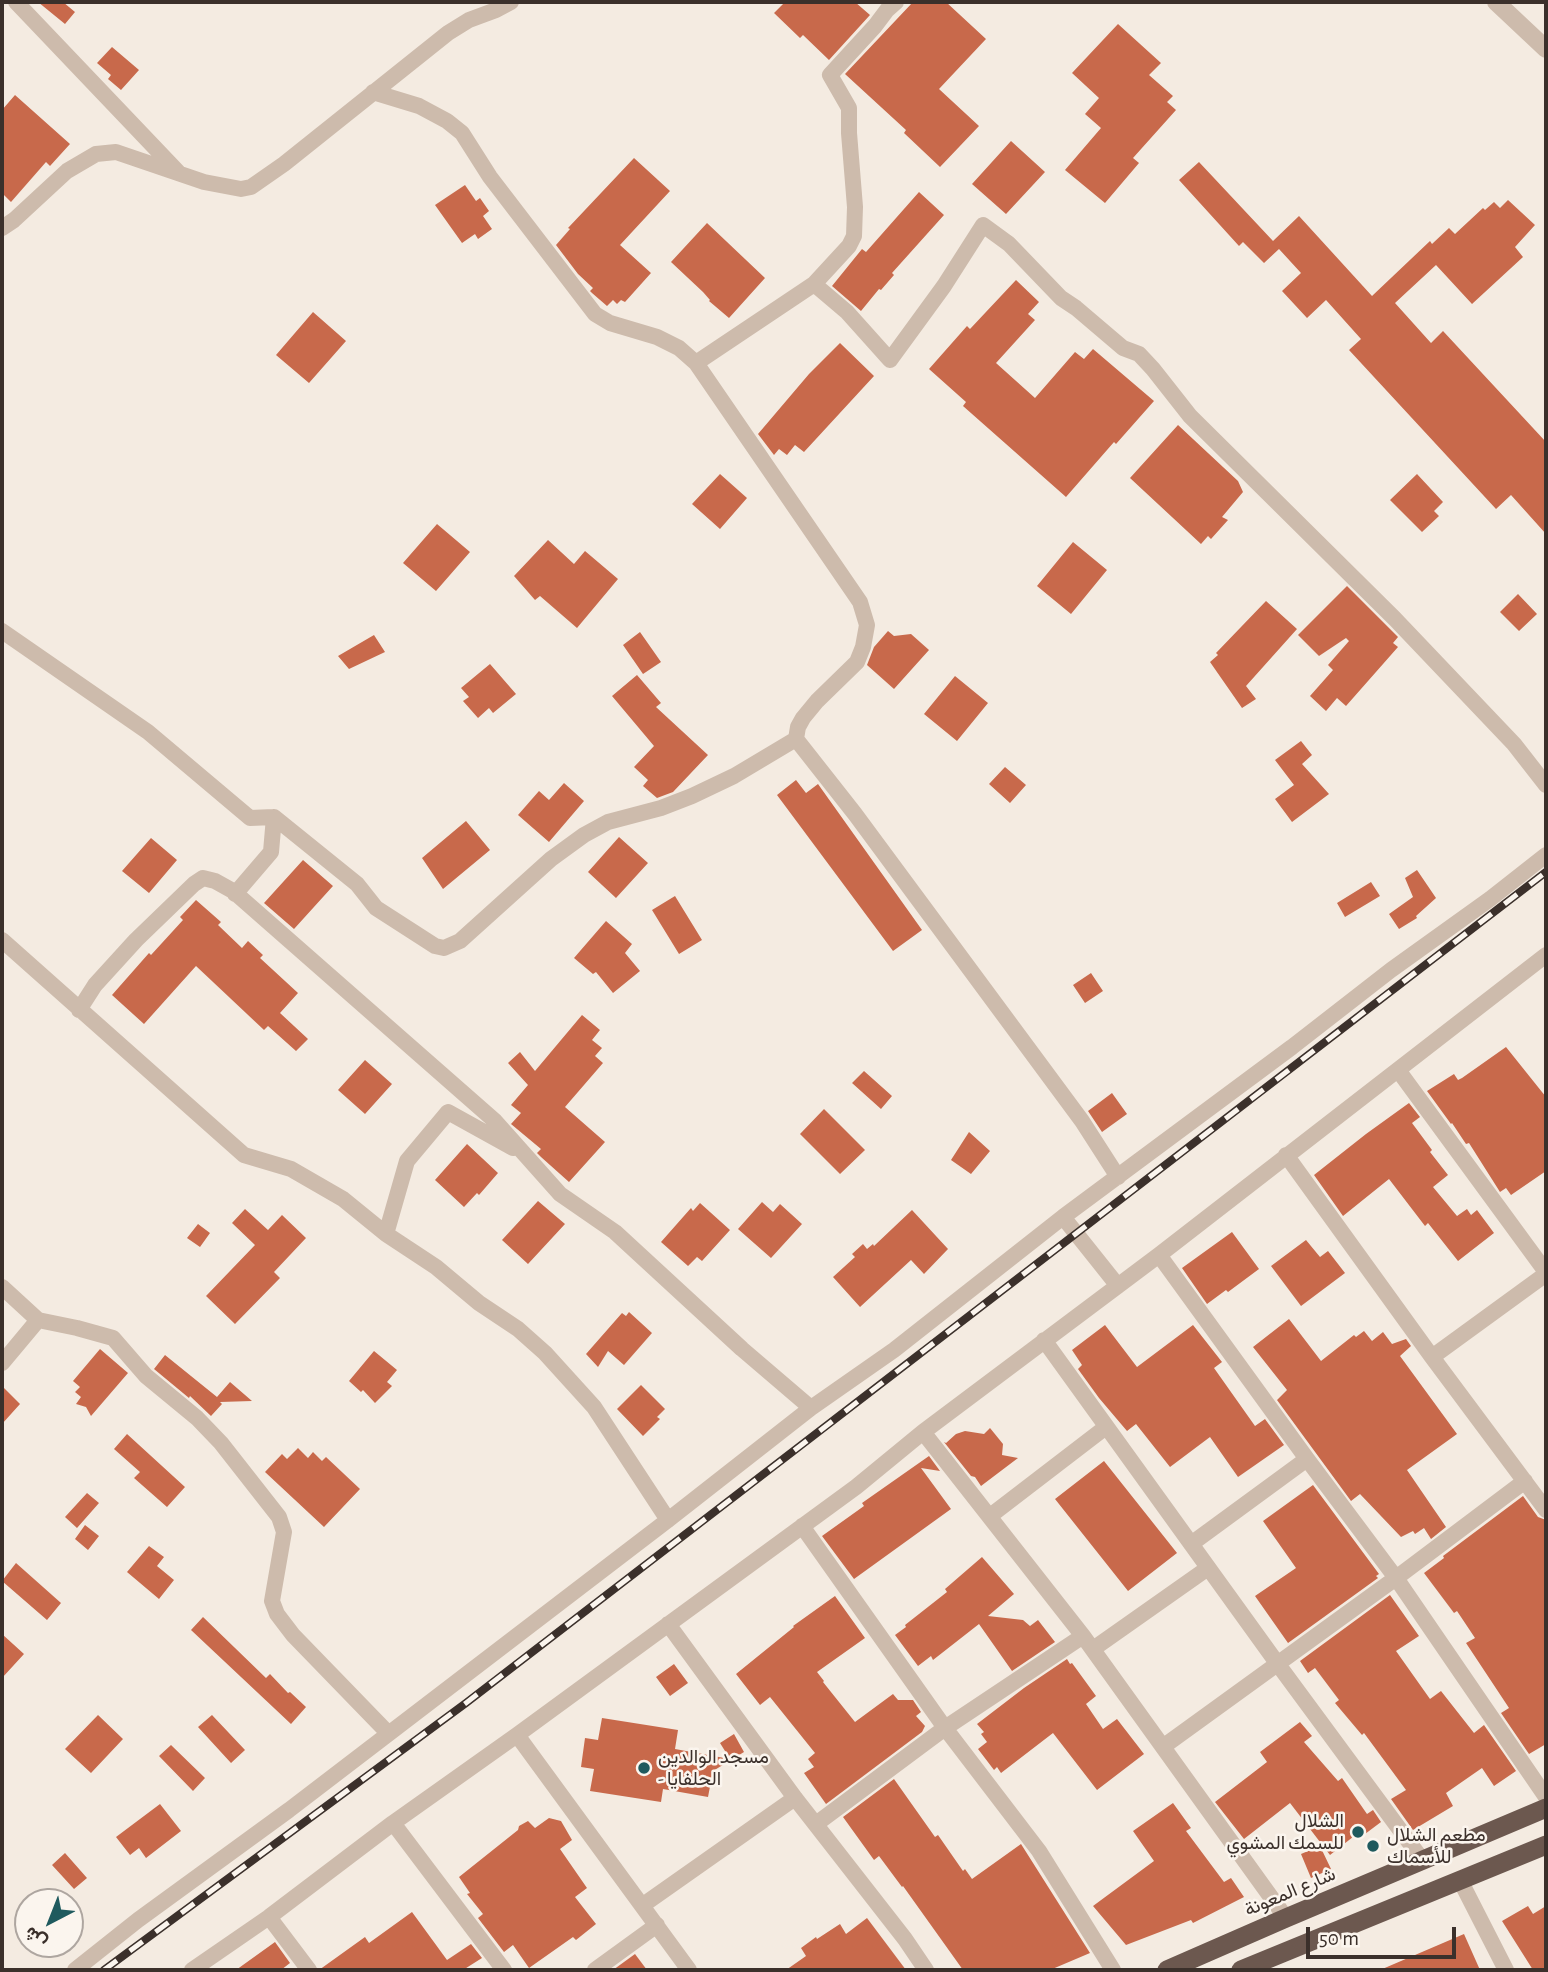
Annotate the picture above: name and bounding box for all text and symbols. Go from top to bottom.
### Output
place label: مسجد الوالدين - الحلفايا [658,1746,769,1790]
marker: مسجد الوالدين - الحلفايا [636,1760,652,1776]
place label: الشلال للسمك المشوي [1226,1810,1344,1854]
marker: الشلال للسمك المشوي [1350,1824,1366,1840]
place label: مطعم الشلال للأسماك [1387,1824,1486,1868]
marker: مطعم الشلال للأسماك [1365,1838,1381,1854]
street label: شارع المعونة [1241,1863,1339,1921]
north arrow [14,1888,84,1958]
scale bar [1310,1912,1460,1956]
text: ش [21,1923,51,1952]
text: 50 m [1319,1928,1359,1949]

